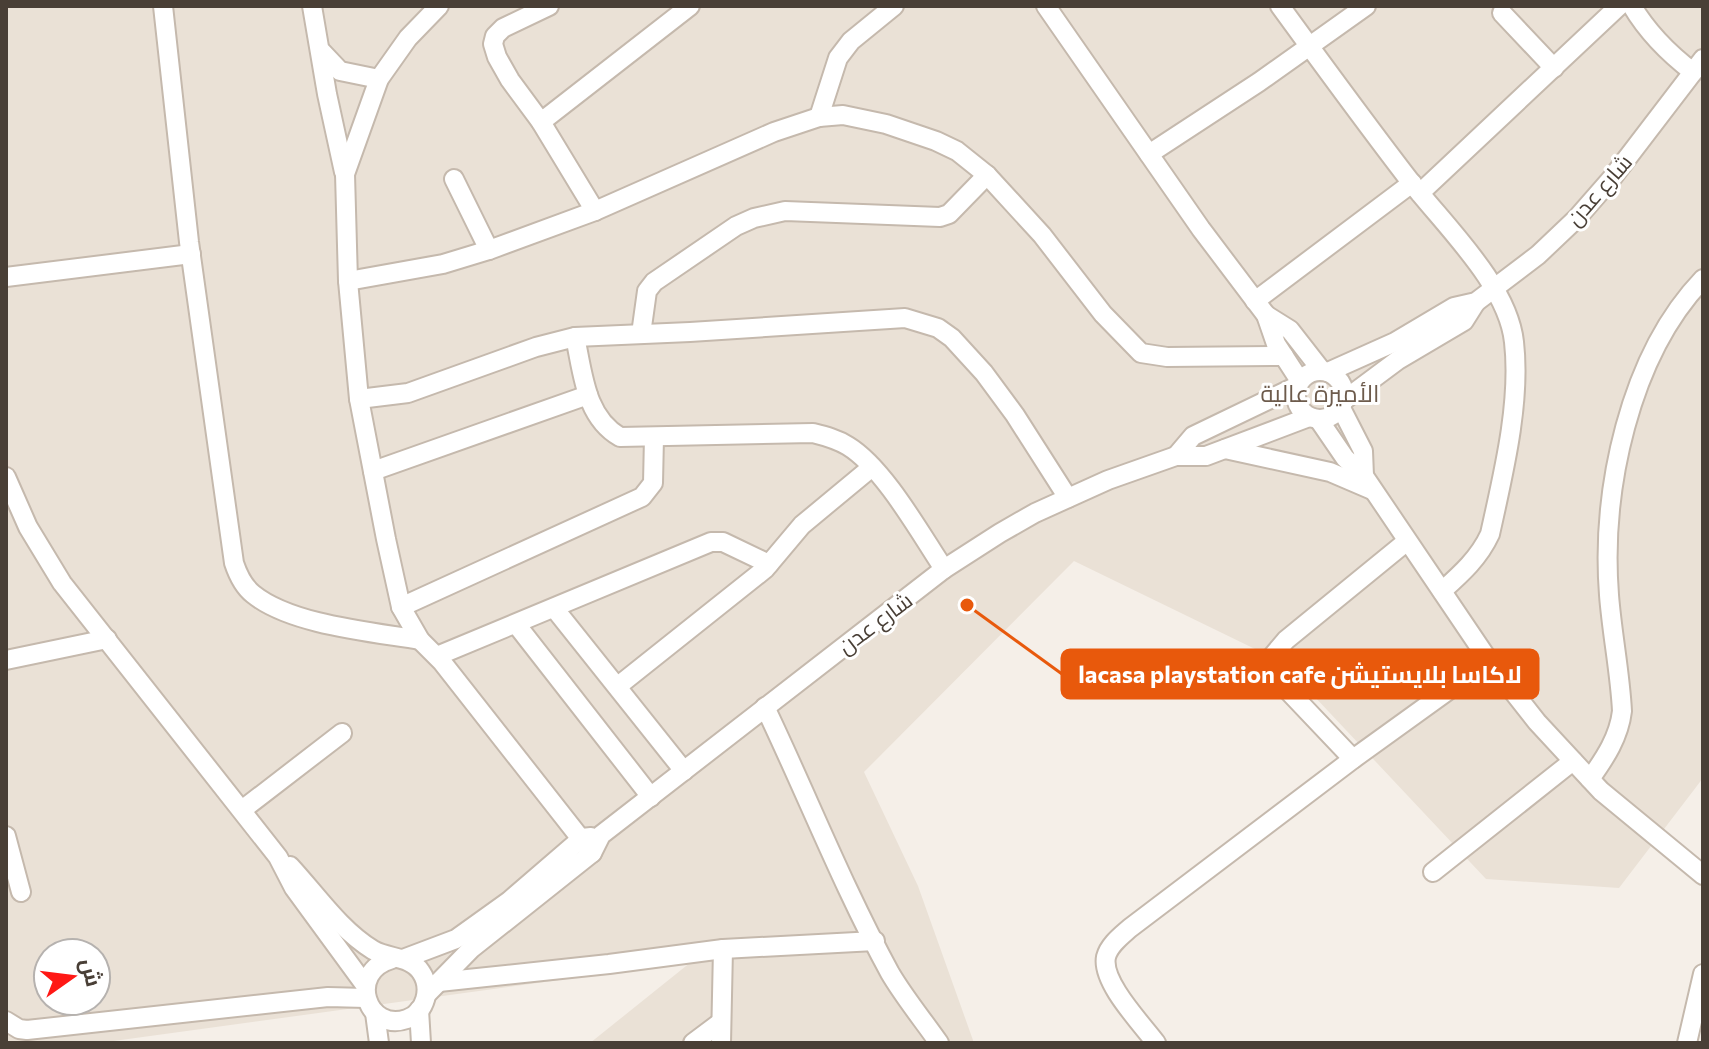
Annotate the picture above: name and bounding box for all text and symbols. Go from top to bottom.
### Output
street label: شارع عدن [1560,148,1639,232]
district label: الأميرة عالية [1260,378,1380,407]
street label: شارع عدن [832,586,918,661]
callout: lacasa playstation cafe لاكاسا بلايستيشن [1062,650,1538,698]
text: lacasa playstation cafe لاكاسا بلايستيشن [1078,659,1522,689]
north arrow [32,937,112,1017]
text: ش [74,955,108,989]

